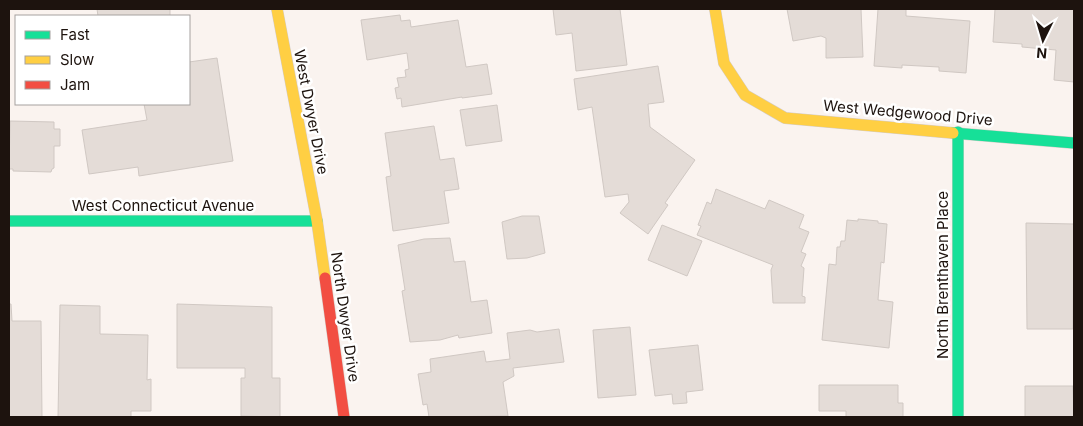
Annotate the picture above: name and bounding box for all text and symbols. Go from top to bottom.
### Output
legend [15,15,190,105]
north arrow [1018,15,1068,65]
text: Fast [60,25,90,44]
text: N [1036,45,1048,62]
street label: West Dwyer Drive [290,48,333,176]
text: Slow [60,50,94,69]
text: Jam [60,75,90,94]
street label: West Wedgewood Drive [823,96,994,129]
street label: North Brenthaven Place [933,191,952,359]
street label: West Connecticut Avenue [72,196,254,215]
street label: North Dwyer Drive [327,251,364,383]

